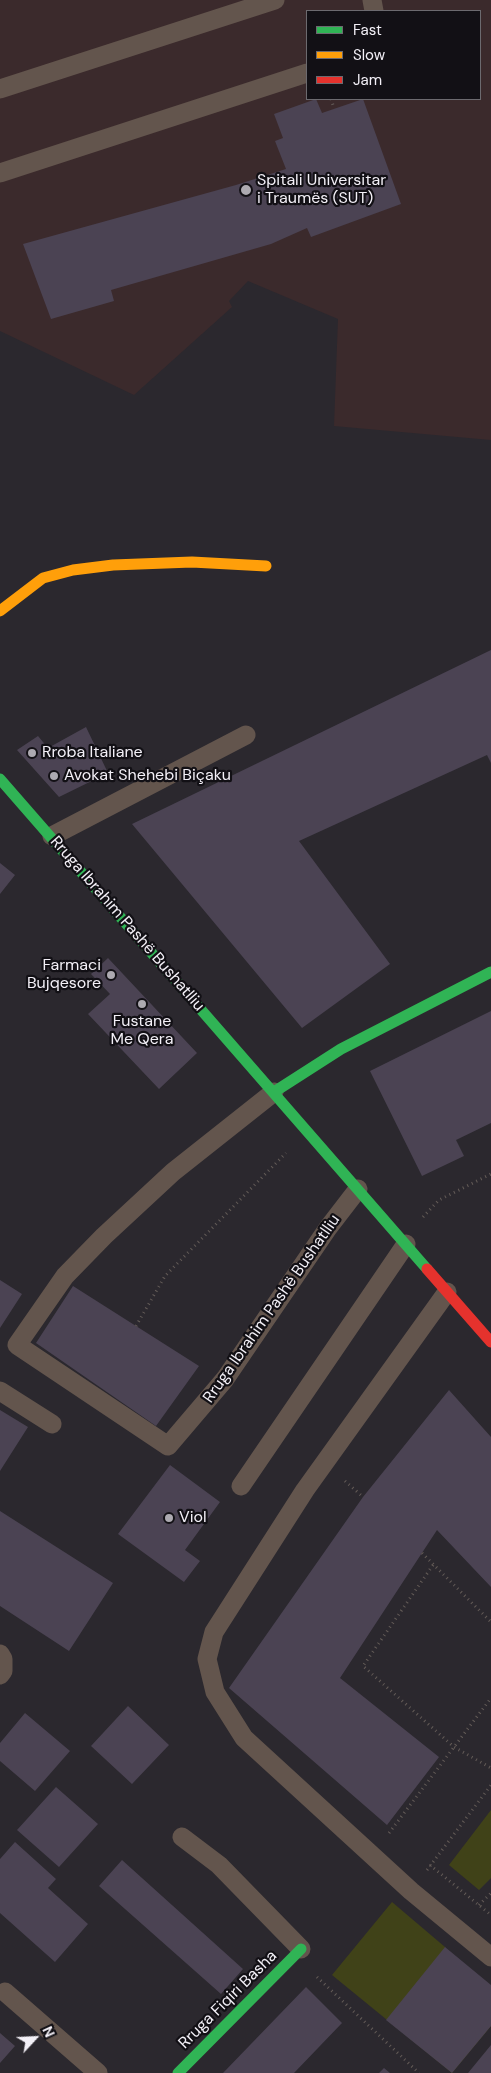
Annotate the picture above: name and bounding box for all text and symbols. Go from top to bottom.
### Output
legend [306,10,481,100]
text: Fast [353,20,382,40]
text: Slow [353,45,385,65]
text: Jam [353,70,382,90]
place label: Spitali Universitar i Traumës (SUT) [257,171,386,209]
marker: Spitali Universitar i Traumës (SUT) [239,183,253,197]
place label: Rroba Italiane [42,743,143,763]
marker: Rroba Italiane [26,747,38,759]
place label: Avokat Shehebi Biçaku [64,766,231,786]
marker: Avokat Shehebi Biçaku [48,770,60,782]
street label: Rruga Ibrahim Pashë Bushatlliu [46,833,208,1015]
place label: Farmaci Bujqesore [27,956,101,994]
marker: Farmaci Bujqesore [105,969,117,981]
marker: Fustane Me Qera [136,998,148,1010]
place label: Fustane Me Qera [111,1012,173,1050]
street label: Rruga Ibrahim Pashë Bushatlliu [199,1211,345,1407]
place label: Viol [179,1508,207,1528]
marker: Viol [163,1512,175,1524]
street label: Rruga Fiqiri Basha [175,1947,281,2053]
north arrow [10,2013,60,2063]
text: N [38,2023,59,2040]

